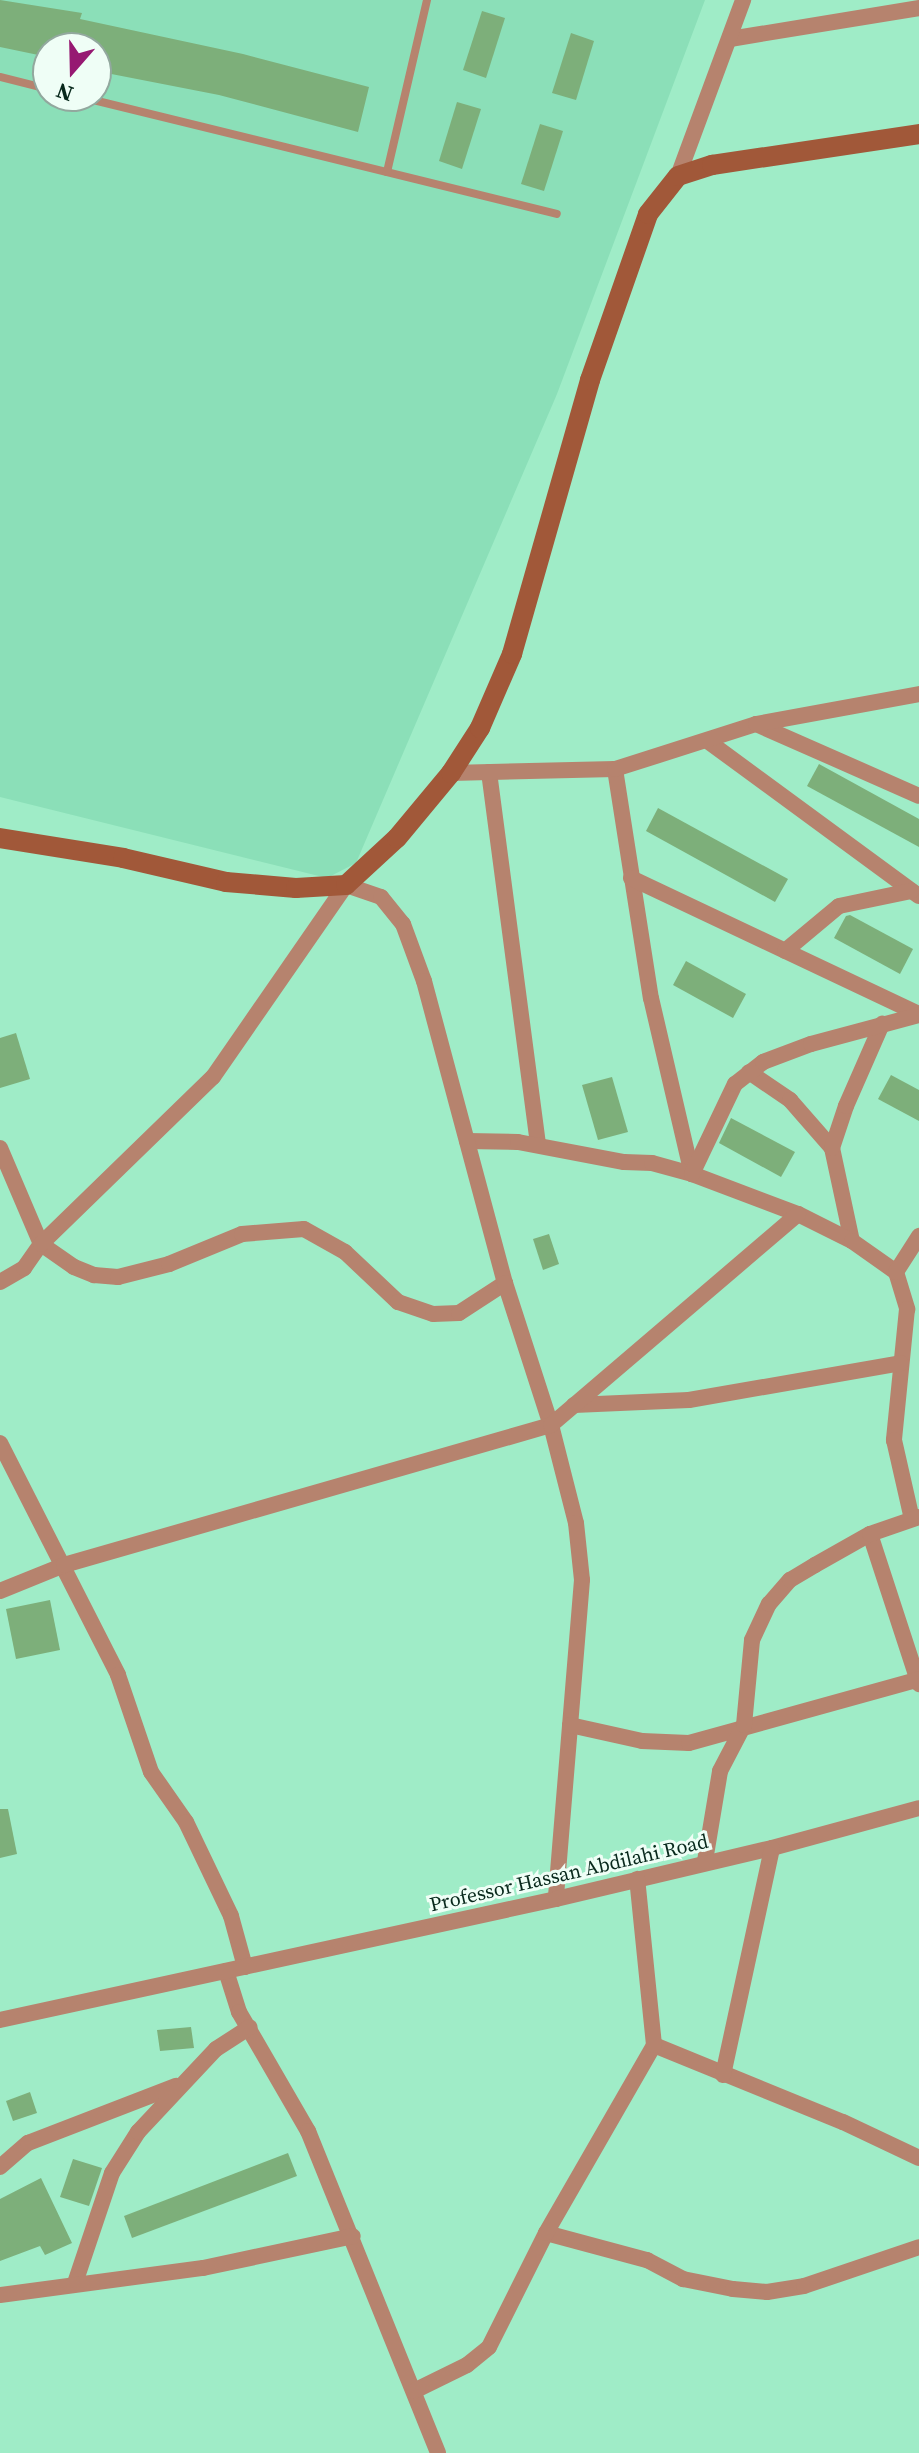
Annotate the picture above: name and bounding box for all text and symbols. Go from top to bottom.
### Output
north arrow [32,32,112,112]
text: N [52,76,77,110]
street label: Professor Hassan Abdilahi Road [427,1829,711,1917]

